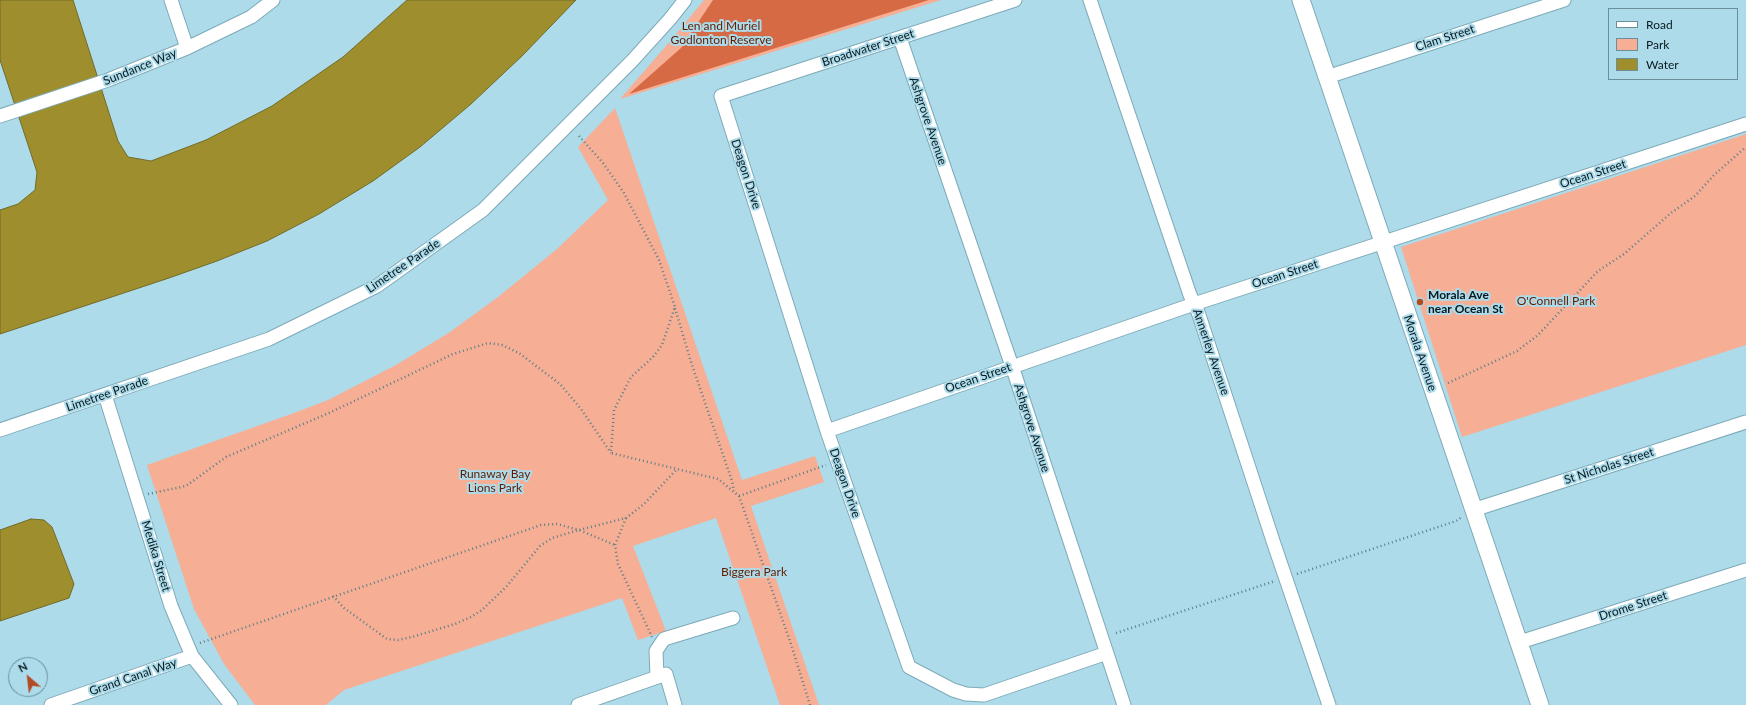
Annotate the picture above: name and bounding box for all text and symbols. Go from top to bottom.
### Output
legend [1608,8,1738,80]
text: Road [1646,17,1673,32]
park label: Len and Muriel Godlonton Reserve [670,19,772,47]
street label: Clam Street [1414,22,1476,54]
street label: Broadwater Street [820,26,916,70]
text: Park [1646,37,1669,52]
street label: Sundance Way [101,46,179,88]
text: Water [1646,57,1679,72]
street label: Ashgrove Avenue [906,75,950,167]
street label: Deagon Drive [728,137,764,211]
street label: Ocean Street [1558,157,1628,191]
street label: Limetree Parade [363,236,443,296]
street label: Ocean Street [1250,257,1320,291]
place label: Morala Ave near Ocean St [1428,288,1503,316]
park label: O'Connell Park [1517,294,1595,308]
marker: Morala Ave near Ocean St [1415,297,1425,307]
street label: Annerley Avenue [1190,307,1232,397]
street label: Morala Avenue [1400,313,1440,393]
street label: Ocean Street [943,360,1013,396]
street label: Limetree Parade [64,373,150,415]
street label: Ashgrove Avenue [1011,382,1053,474]
street label: St Nicholas Street [1562,445,1656,487]
street label: Deagon Drive [826,446,864,520]
park label: Runaway Bay Lions Park [460,467,530,495]
street label: Medika Street [138,519,174,593]
park label: Biggera Park [721,565,787,579]
street label: Drome Street [1597,588,1669,624]
street label: Grand Canal Way [87,655,179,699]
north arrow [8,657,48,697]
text: N [16,659,29,675]

